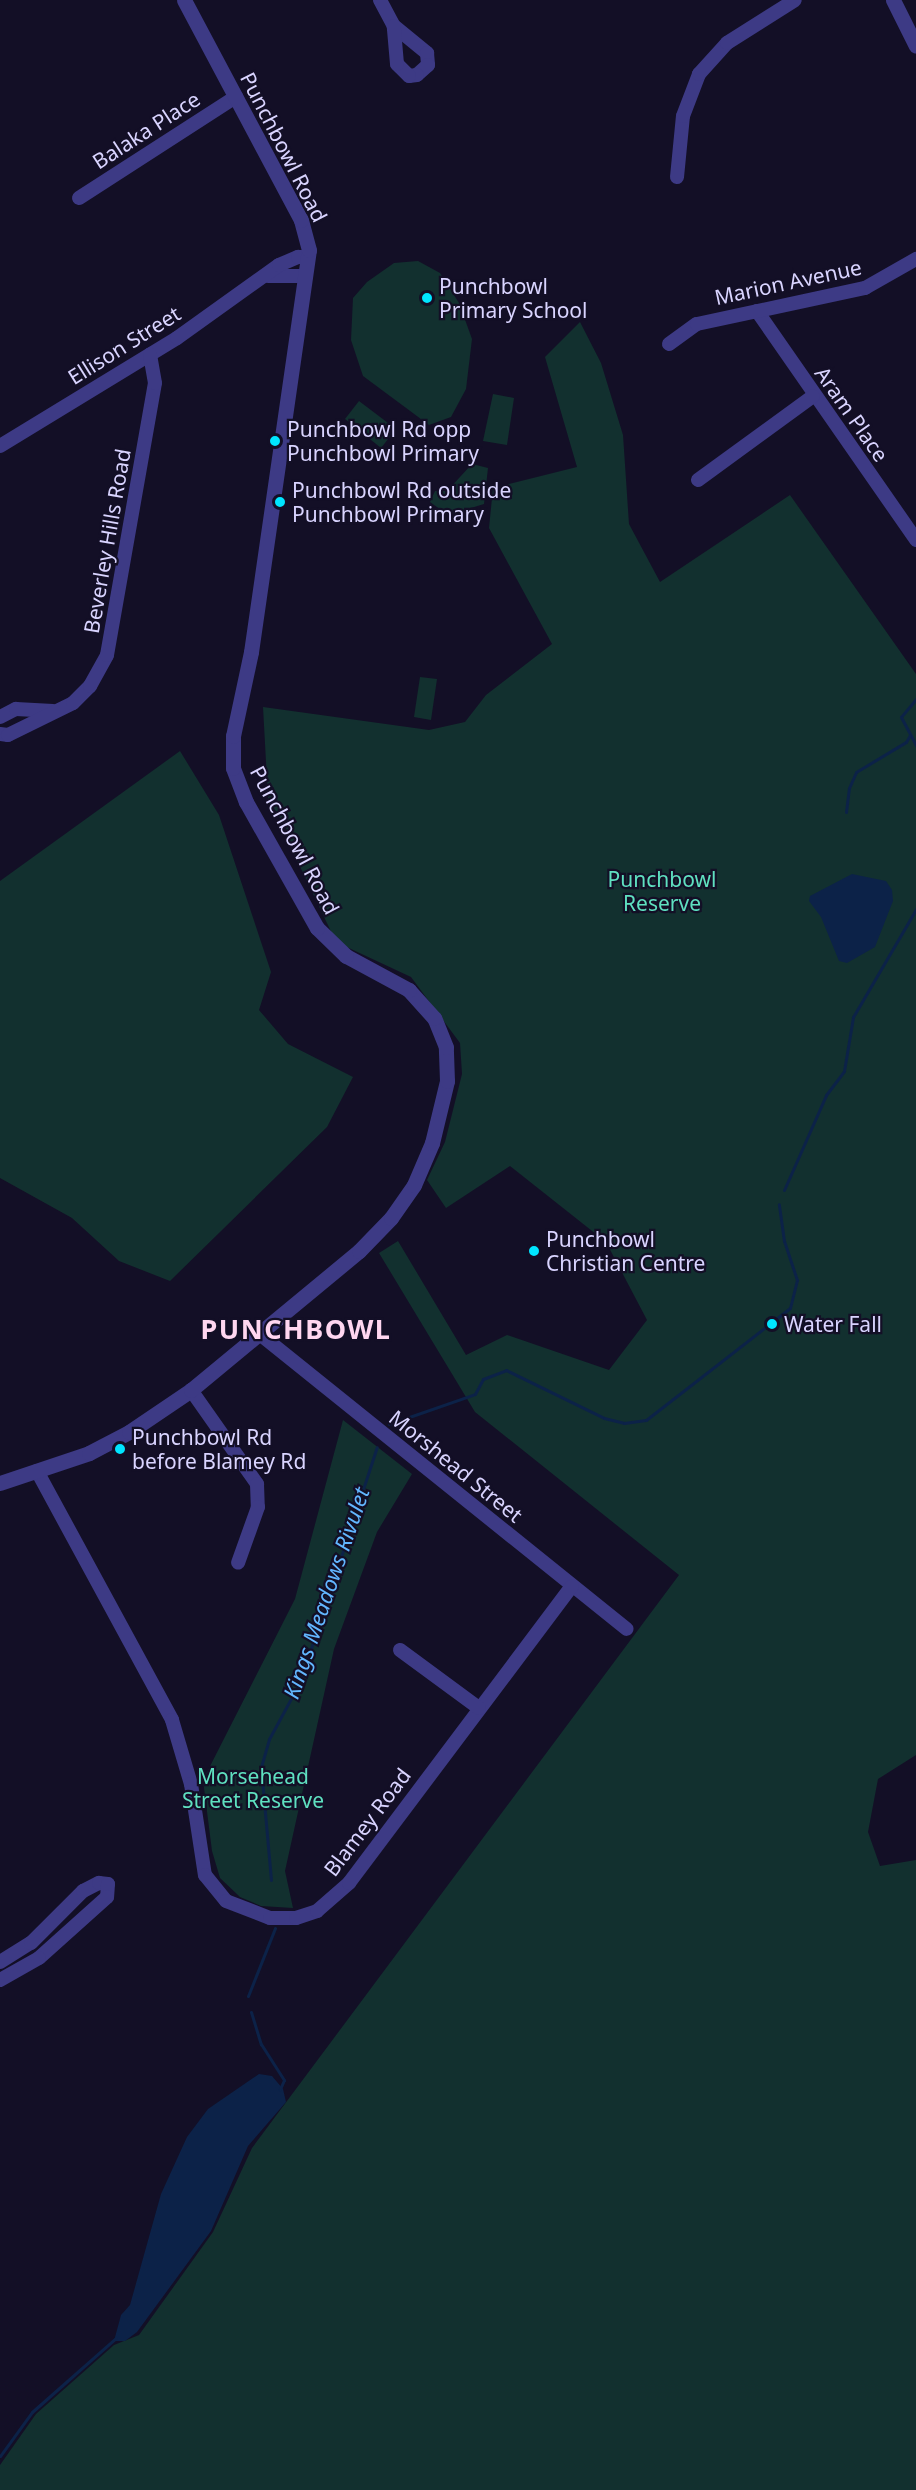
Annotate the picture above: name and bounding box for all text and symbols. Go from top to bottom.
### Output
street label: Punchbowl Road [235,68,333,226]
street label: Balaka Place [88,86,204,174]
street label: Marion Avenue [712,254,864,310]
place label: Punchbowl Primary School [439,273,587,323]
marker: Punchbowl Primary School [420,291,434,305]
street label: Ellison Street [63,300,185,390]
street label: Aram Place [810,362,894,466]
place label: Punchbowl Rd opp Punchbowl Primary [287,416,479,466]
marker: Punchbowl Rd opp Punchbowl Primary [268,434,282,448]
street label: Beverley Hills Road [78,447,136,635]
place label: Punchbowl Rd outside Punchbowl Primary [292,477,511,527]
marker: Punchbowl Rd outside Punchbowl Primary [273,495,287,509]
street label: Punchbowl Road [245,761,345,919]
park label: Punchbowl Reserve [608,866,716,916]
place label: Punchbowl Christian Centre [546,1226,705,1276]
marker: Punchbowl Christian Centre [527,1244,541,1258]
place label: Water Fall [784,1311,882,1337]
district label: PUNCHBOWL [201,1313,391,1345]
marker: Water Fall [765,1317,779,1331]
street label: Morshead Street [384,1405,528,1527]
place label: Punchbowl Rd before Blamey Rd [132,1424,306,1474]
marker: Punchbowl Rd before Blamey Rd [113,1442,127,1456]
water label: Kings Meadows Rivulet [277,1484,375,1702]
park label: Morsehead Street Reserve [182,1763,324,1813]
street label: Blamey Road [318,1763,416,1881]

